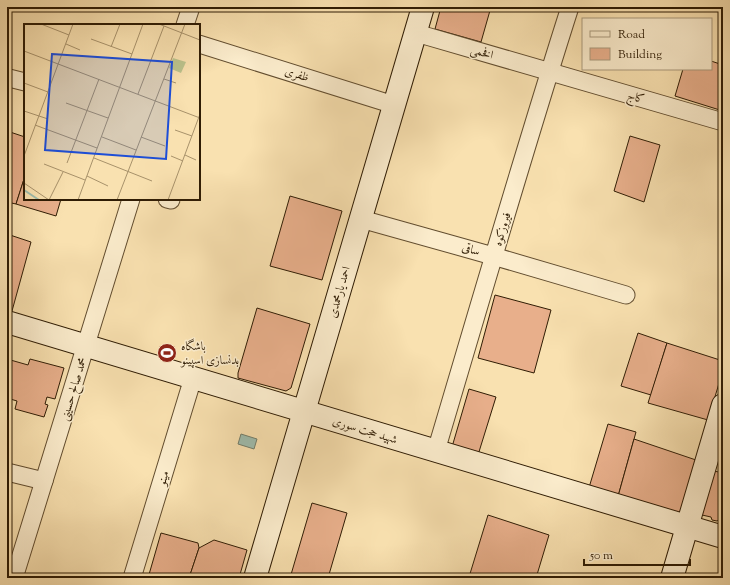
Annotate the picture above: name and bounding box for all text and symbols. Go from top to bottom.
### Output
legend [582,18,712,70]
inset map [24,24,200,200]
text: Road [618,26,645,44]
street label: افخمی [468,41,496,65]
text: Building [618,46,662,64]
street label: ظفری [282,63,311,87]
street label: کاج [625,87,646,110]
street label: فیروزکوه [489,210,517,248]
street label: ساقی [460,239,482,261]
street label: احمد یارمحمدی [324,264,356,320]
place label: باشگاه بدنسازی اسپینو [180,338,239,370]
sports icon: باشگاه بدنسازی اسپینو [156,342,178,364]
street label: محمد صالح حسینی [56,355,92,423]
street label: شهید حجت سوری [330,413,400,449]
street label: مینو [153,469,175,489]
scale bar [584,541,690,567]
text: 50 m [589,547,613,565]

